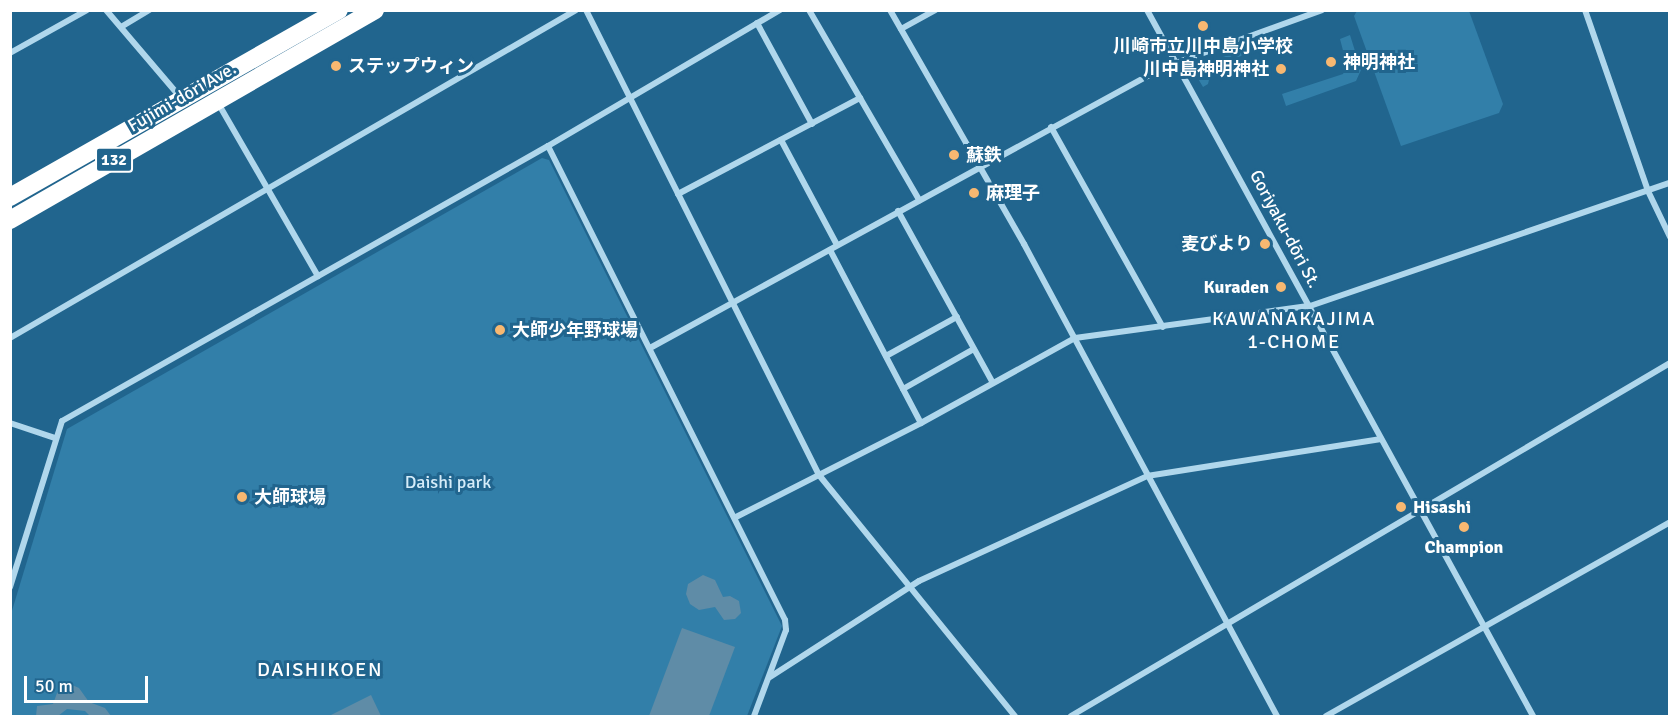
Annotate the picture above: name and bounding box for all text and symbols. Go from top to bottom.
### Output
marker: 川崎市立川中島小学校 [1196,19,1210,33]
place label: 川崎市立川中島小学校 [1113,35,1293,57]
place label: 神明神社 [1343,51,1415,73]
place label: ステップウィン [348,55,474,77]
marker: 神明神社 [1324,55,1338,69]
street label: Fujimi-dōri Ave. [124,57,240,137]
place label: 川中島神明神社 [1143,58,1269,80]
marker: ステップウィン [329,59,343,73]
marker: 川中島神明神社 [1274,62,1288,76]
place label: 蘇鉄 [966,144,1002,166]
road number: 132 [94,147,134,173]
marker: 蘇鉄 [947,148,961,162]
street label: Goriyaku-dōri St. [1245,166,1325,292]
place label: 麻理子 [986,182,1040,204]
marker: 麻理子 [967,186,981,200]
place label: 麦びより [1181,233,1253,255]
marker: 麦びより [1258,237,1272,251]
place label: Kuraden [1204,276,1269,298]
marker: Kuraden [1274,280,1288,294]
district label: KAWANAKAJIMA 1-CHOME [1212,307,1376,354]
place label: 大師少年野球場 [512,319,638,341]
marker: 大師少年野球場 [493,323,507,337]
park label: Daishi park [405,471,491,493]
place label: 大師球場 [254,486,326,508]
marker: 大師球場 [235,490,249,504]
place label: Hisashi [1413,496,1471,518]
marker: Hisashi [1394,500,1408,514]
marker: Champion [1457,520,1471,534]
place label: Champion [1425,536,1503,558]
district label: DAISHIKOEN [257,657,383,681]
scale bar [27,664,152,702]
text: 50 m [35,675,73,697]

